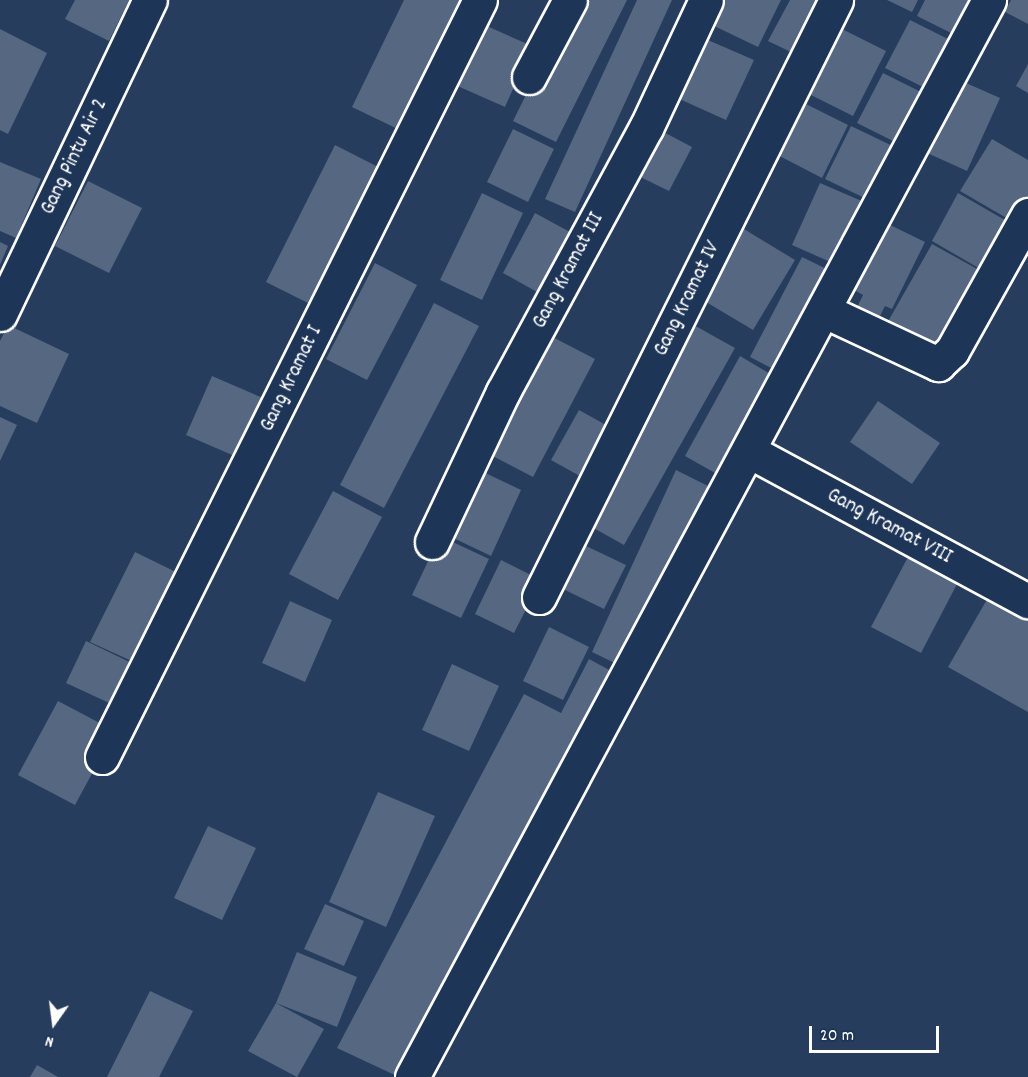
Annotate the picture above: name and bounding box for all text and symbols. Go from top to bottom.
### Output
street label: Gang Pintu Air 2 [36,95,114,219]
street label: Gang Kramat III [528,209,610,333]
street label: Gang Kramat IV [649,237,727,361]
street label: Gang Kramat I [256,322,328,436]
street label: Gang Kramat VIII [822,483,956,571]
north arrow [24,993,84,1053]
scale bar [812,1014,942,1052]
text: 20 m [820,1024,854,1049]
text: N [43,1029,56,1053]

